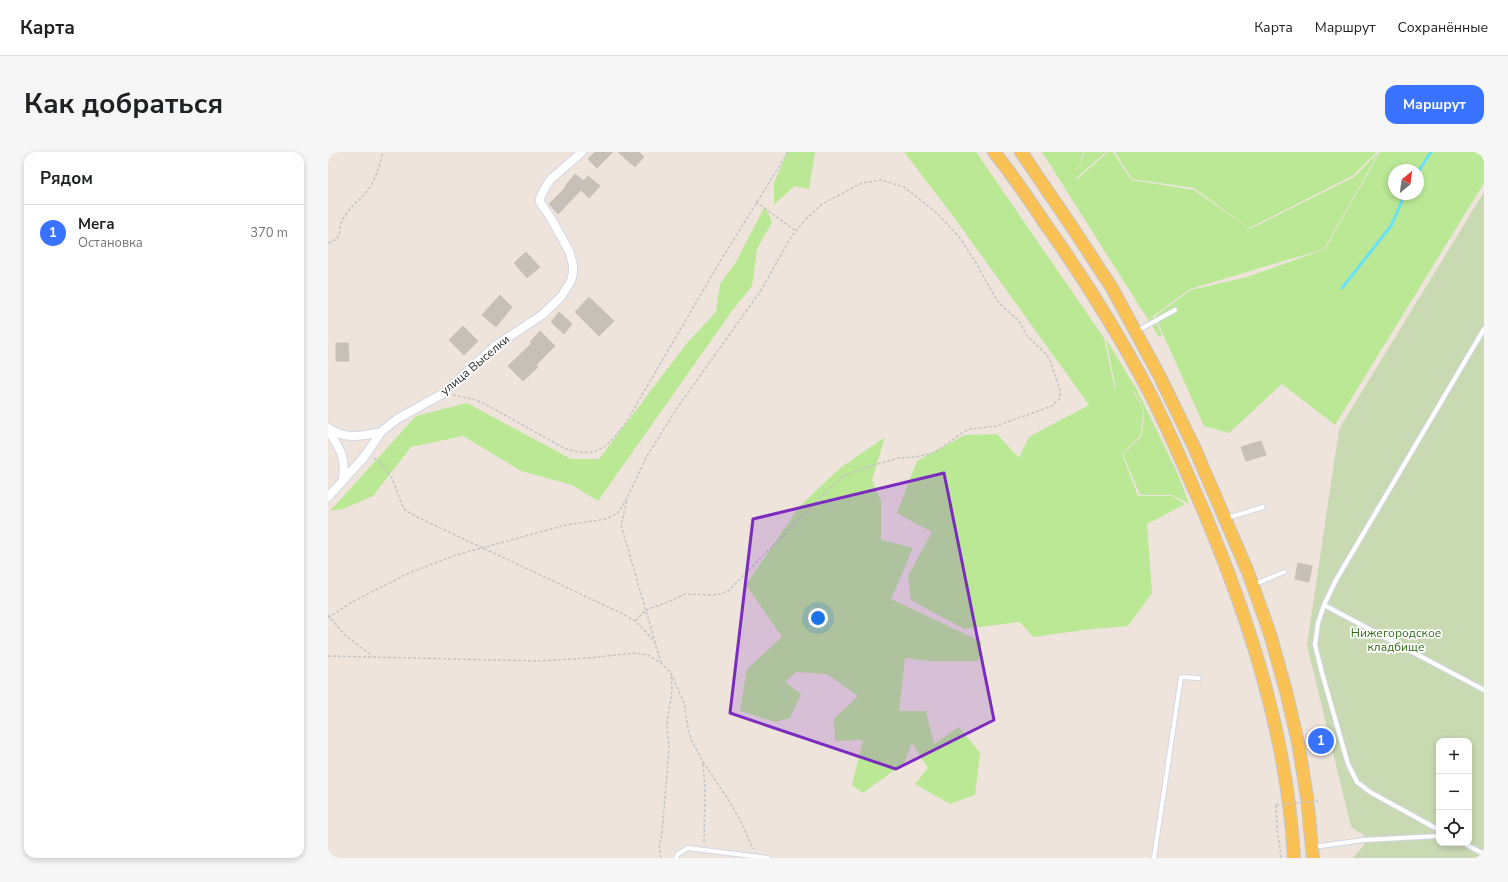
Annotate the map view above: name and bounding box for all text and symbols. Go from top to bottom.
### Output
text: Карта [20,15,75,41]
text: Карта [1254,18,1293,37]
text: Маршрут [1315,18,1376,37]
text: Сохранённые [1398,18,1488,37]
text: Как добраться [24,85,223,123]
button: Маршрут [1385,85,1484,124]
north arrow [1388,164,1424,200]
text: Рядом [40,167,93,190]
text: Мега [78,214,115,234]
text: 1 [49,224,57,242]
text: 370 m [250,224,288,242]
text: Остановка [78,234,143,252]
street label: улица Выселки [437,331,513,399]
your location [808,608,828,628]
park label: Нижегородское кладбище [1351,625,1441,655]
pin: 1 [1308,726,1334,756]
map controls [1436,738,1472,846]
button: + [1436,738,1472,774]
button: − [1436,774,1472,810]
button: locate [1436,810,1472,846]

